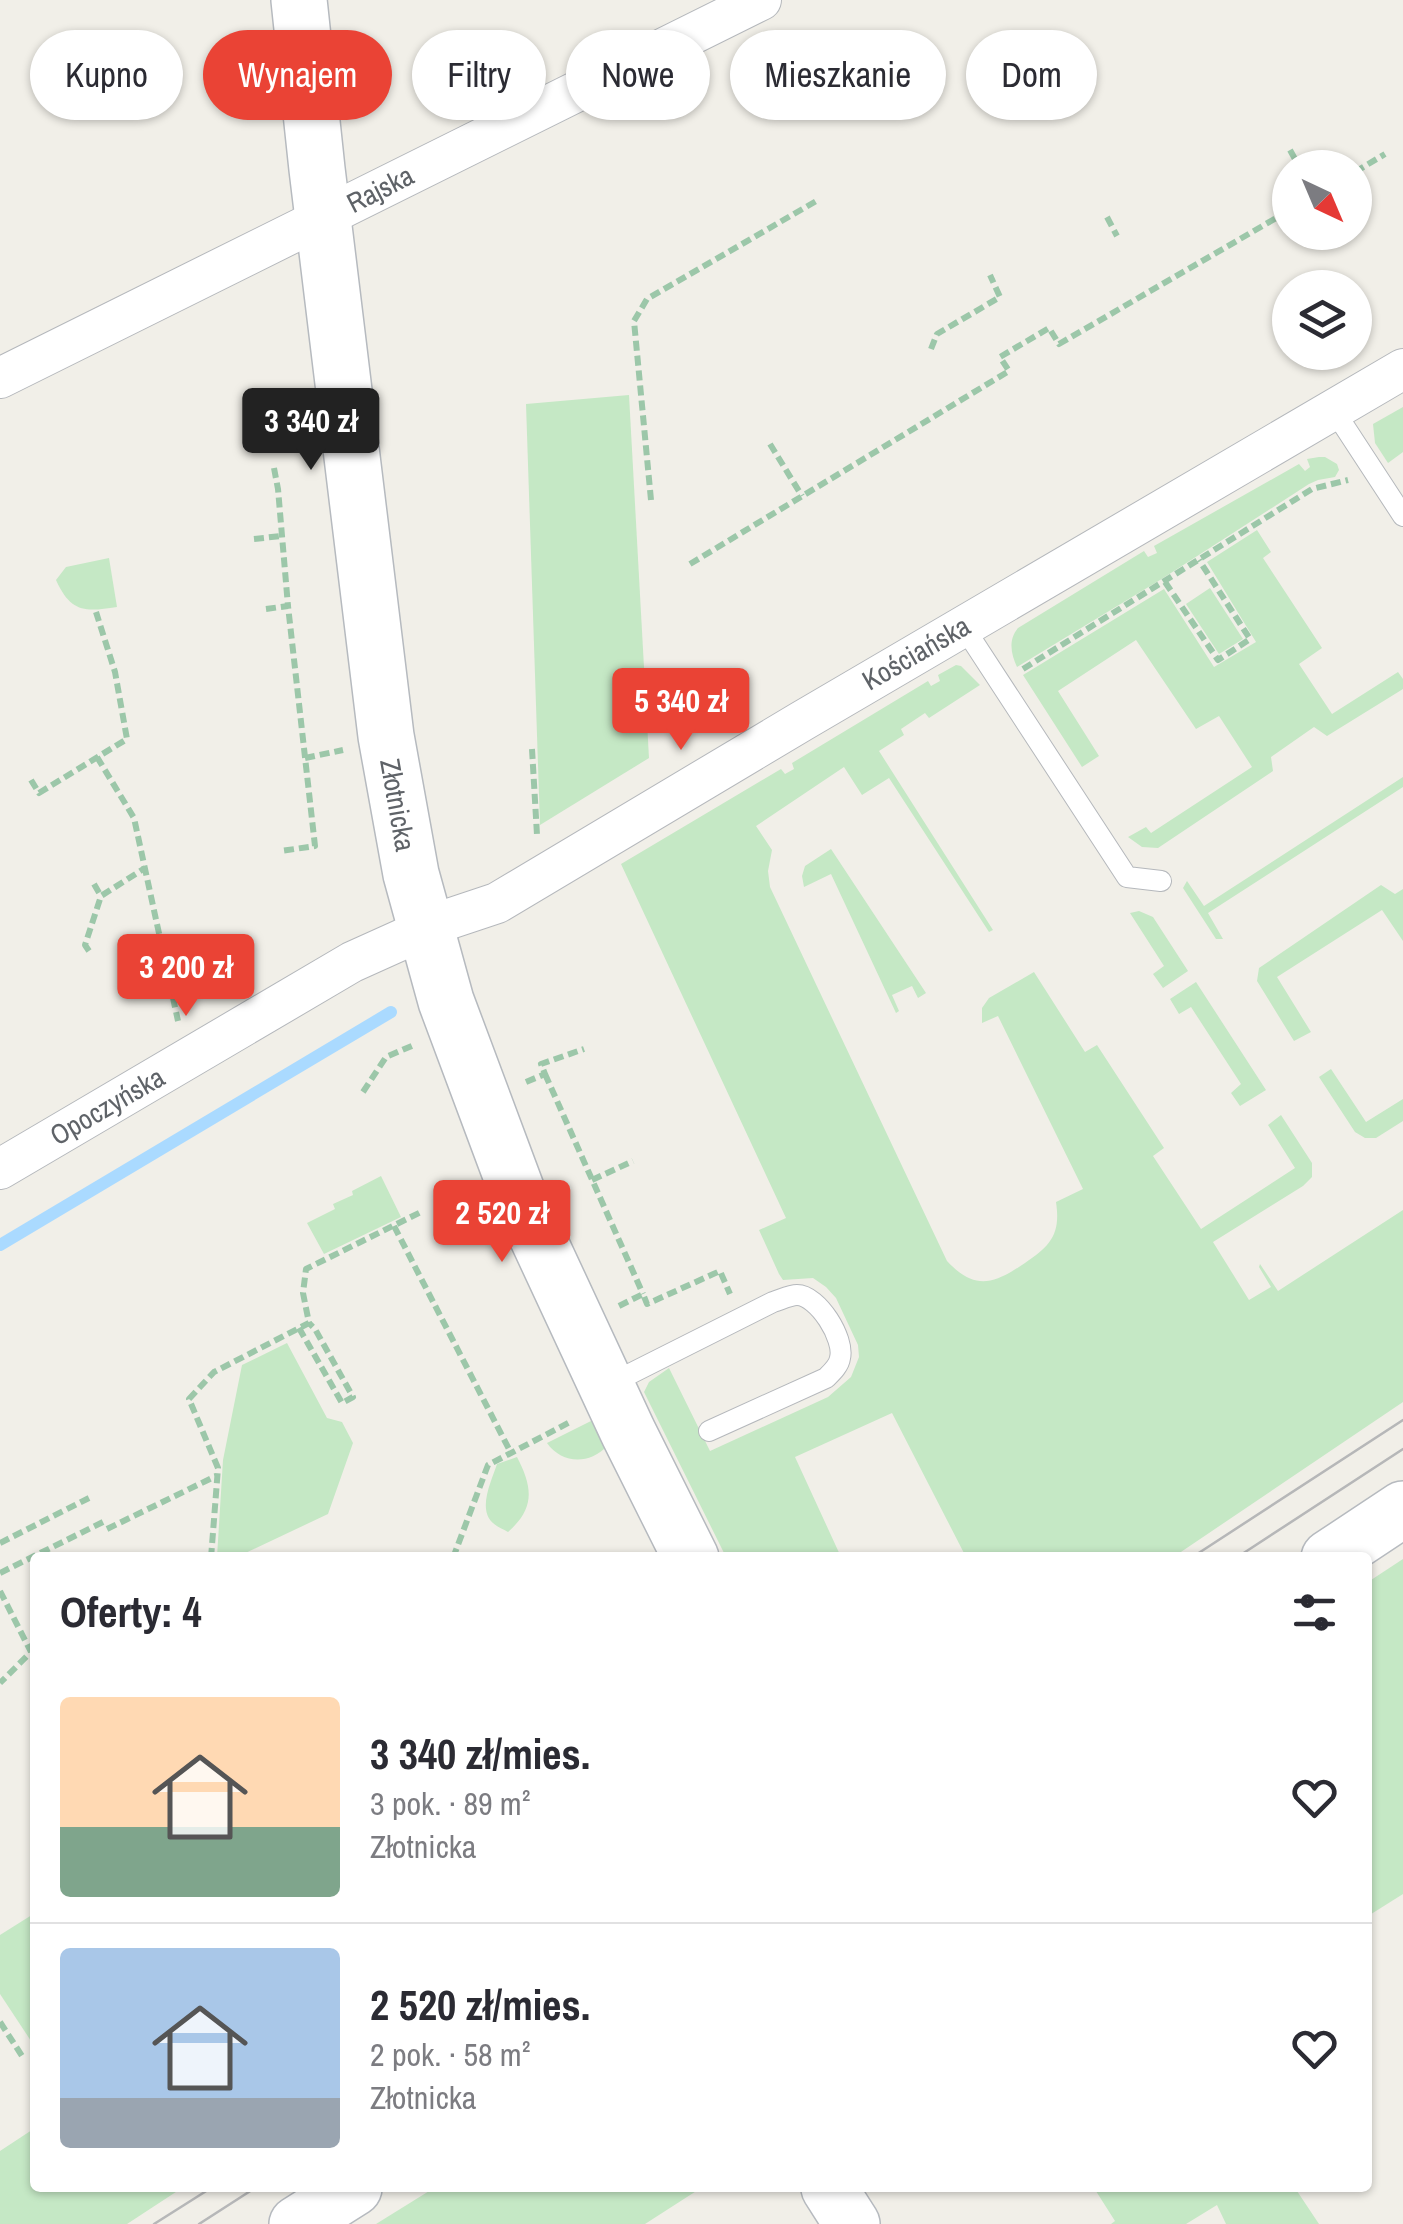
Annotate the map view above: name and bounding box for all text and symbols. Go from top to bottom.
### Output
chip: Kupno [30,30,183,120]
chip: Wynajem [203,30,392,120]
chip: Filtry [412,30,546,120]
chip: Nowe [566,30,710,120]
chip: Mieszkanie [730,30,946,120]
chip: Dom [966,30,1097,120]
north arrow [1272,150,1372,250]
map controls [1272,150,1372,370]
street label: Rajska [340,156,420,222]
button: layers [1272,270,1372,370]
pin: 3 340 zł [208,388,414,473]
text: 3 340 zł [264,399,358,442]
street label: Kościańska [855,607,977,699]
pin: 5 340 zł [578,668,784,753]
text: 5 340 zł [634,679,728,722]
street label: Złotnicka [371,756,425,854]
pin: 3 200 zł [83,934,289,1019]
text: 3 200 zł [139,945,233,988]
street label: Opoczyńska [43,1058,171,1154]
pin: 2 520 zł [399,1180,605,1265]
text: 2 520 zł [455,1191,549,1234]
text: Oferty: 4 [60,1584,202,1640]
icon: filters [1287,1585,1342,1640]
text: 3 340 zł/mies. [370,1726,590,1782]
icon: home [140,1737,260,1857]
icon: heart [1287,1770,1342,1825]
text: 3 pok. · 89 m² [370,1782,530,1825]
text: Złotnicka [370,1825,476,1868]
text: 2 520 zł/mies. [370,1977,590,2033]
icon: home [140,1988,260,2108]
icon: heart [1287,2021,1342,2076]
text: 2 pok. · 58 m² [370,2033,530,2076]
text: Złotnicka [370,2076,476,2119]

